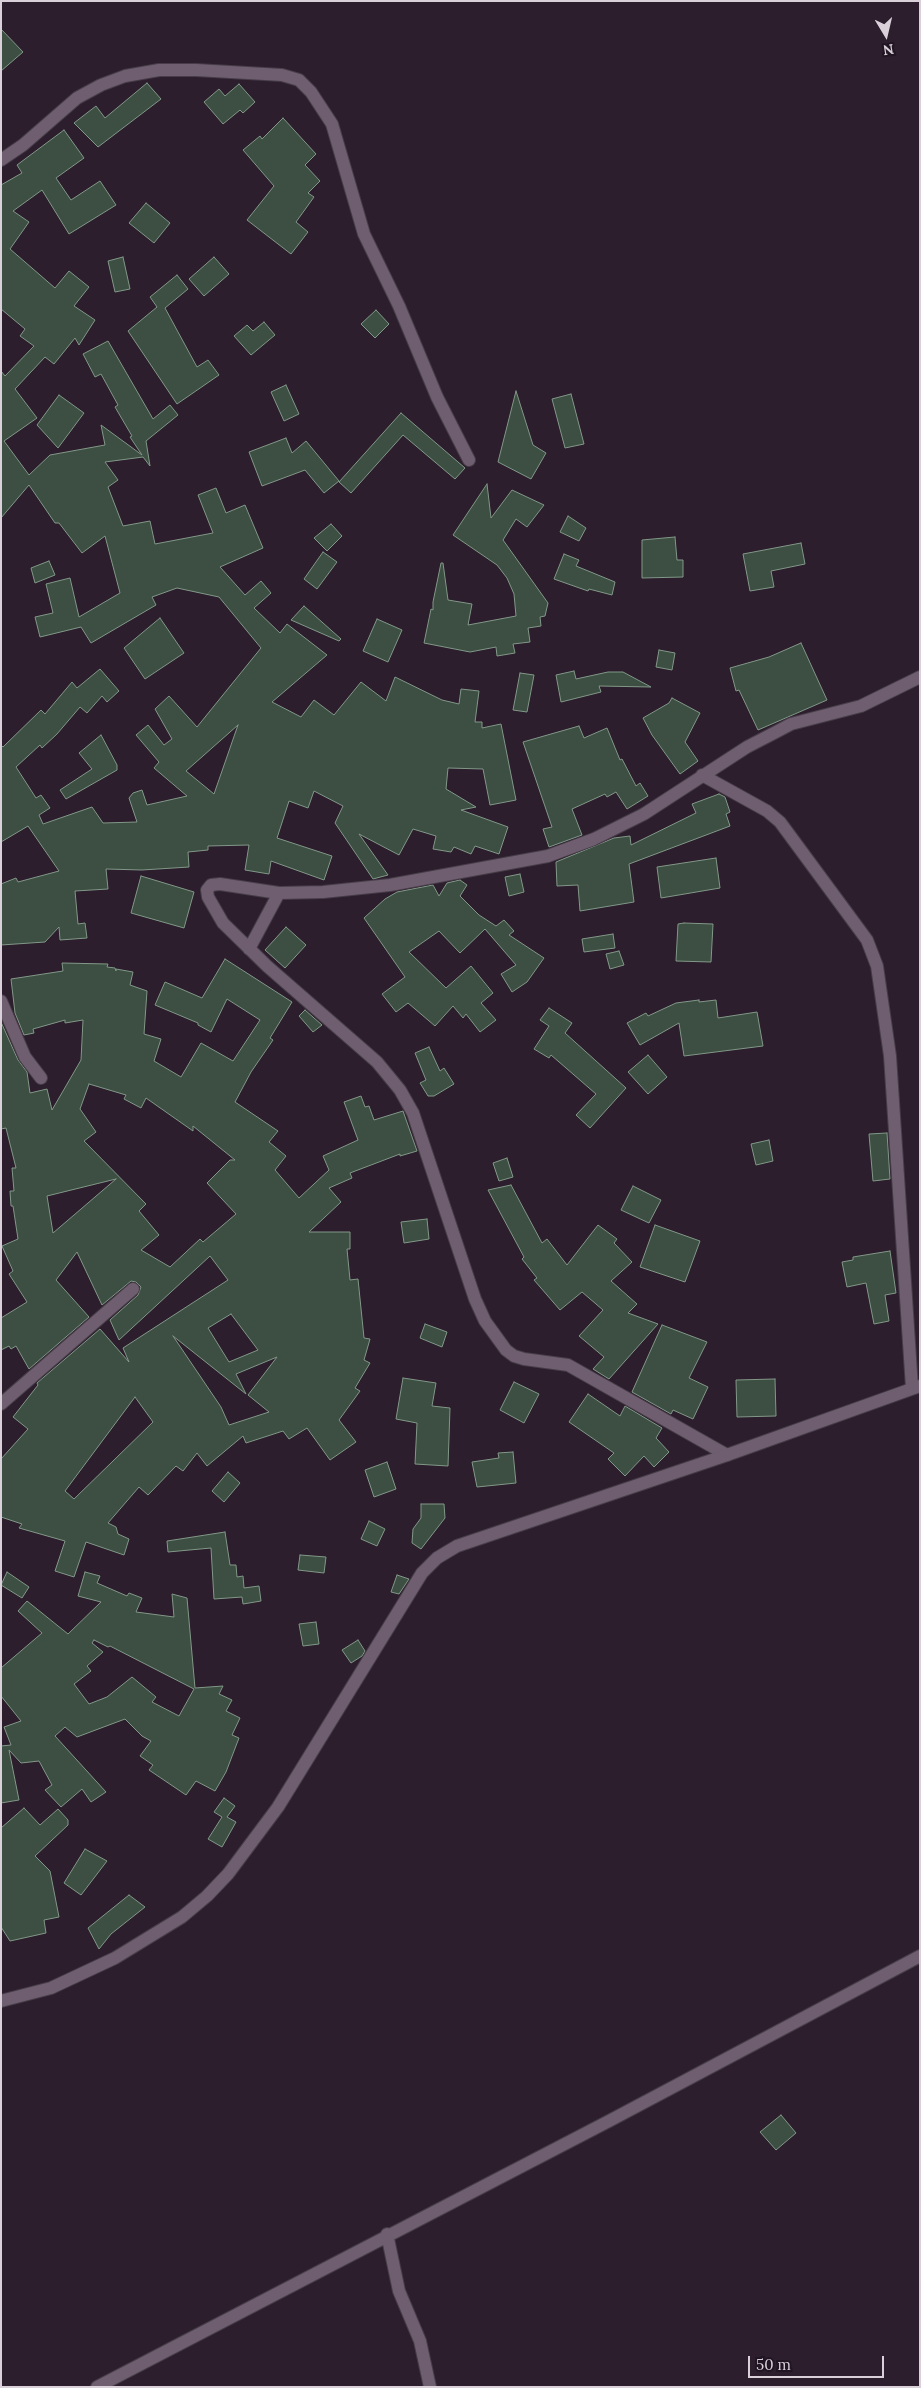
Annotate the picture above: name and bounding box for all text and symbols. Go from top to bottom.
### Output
north arrow [861,10,911,60]
text: N [882,40,895,60]
scale bar [751,2346,887,2378]
text: 50 m [756,2355,791,2374]

